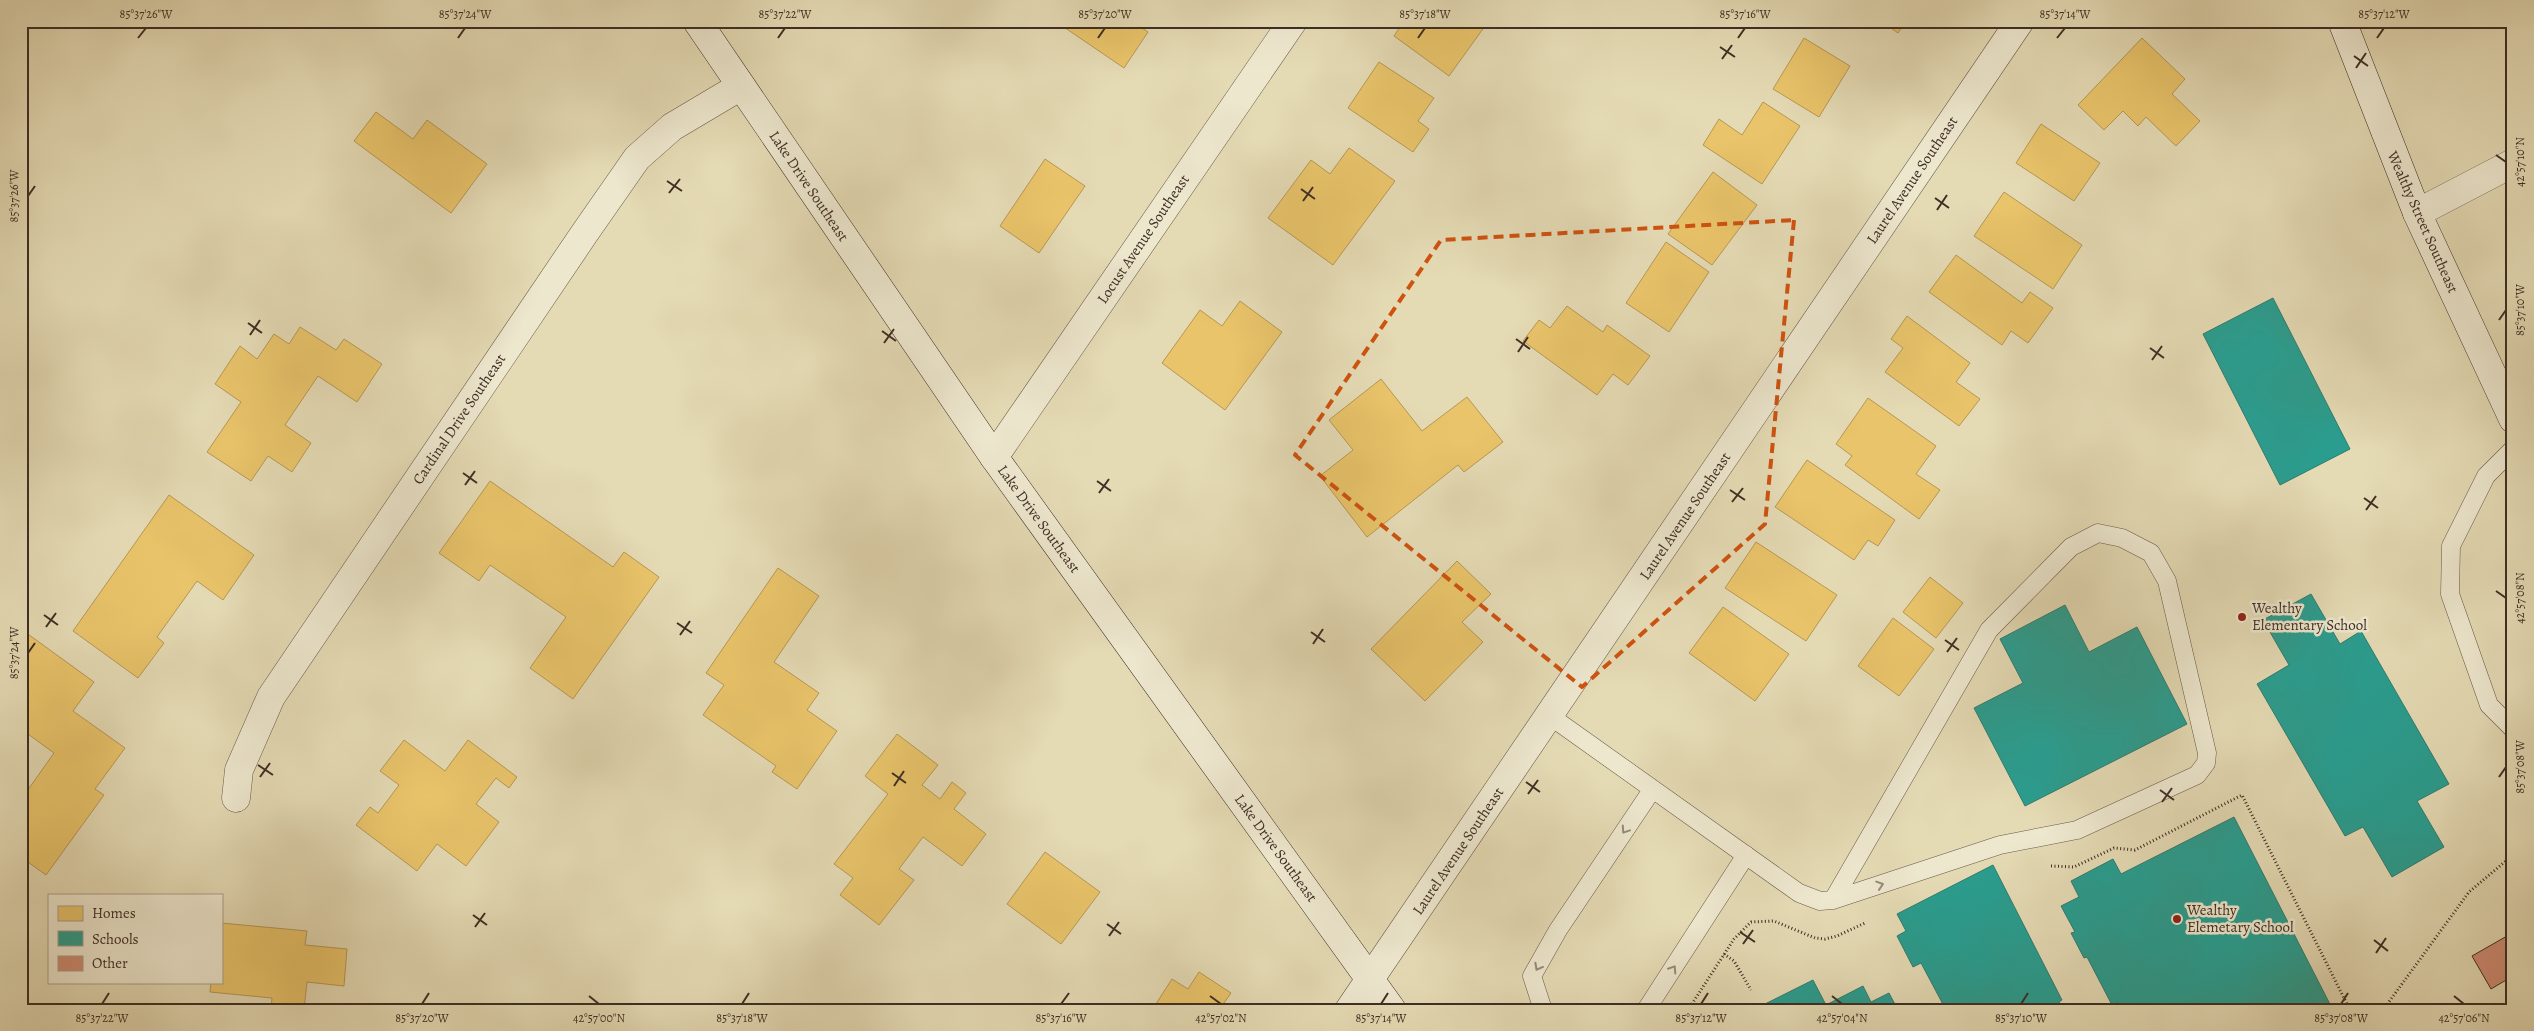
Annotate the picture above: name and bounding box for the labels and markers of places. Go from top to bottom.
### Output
place label: Wealthy Elementary School [2251,598,2367,635]
marker: Wealthy Elementary School [2236,611,2248,623]
place label: Wealthy Elemetary School [2186,900,2294,937]
marker: Wealthy Elemetary School [2171,913,2183,925]

